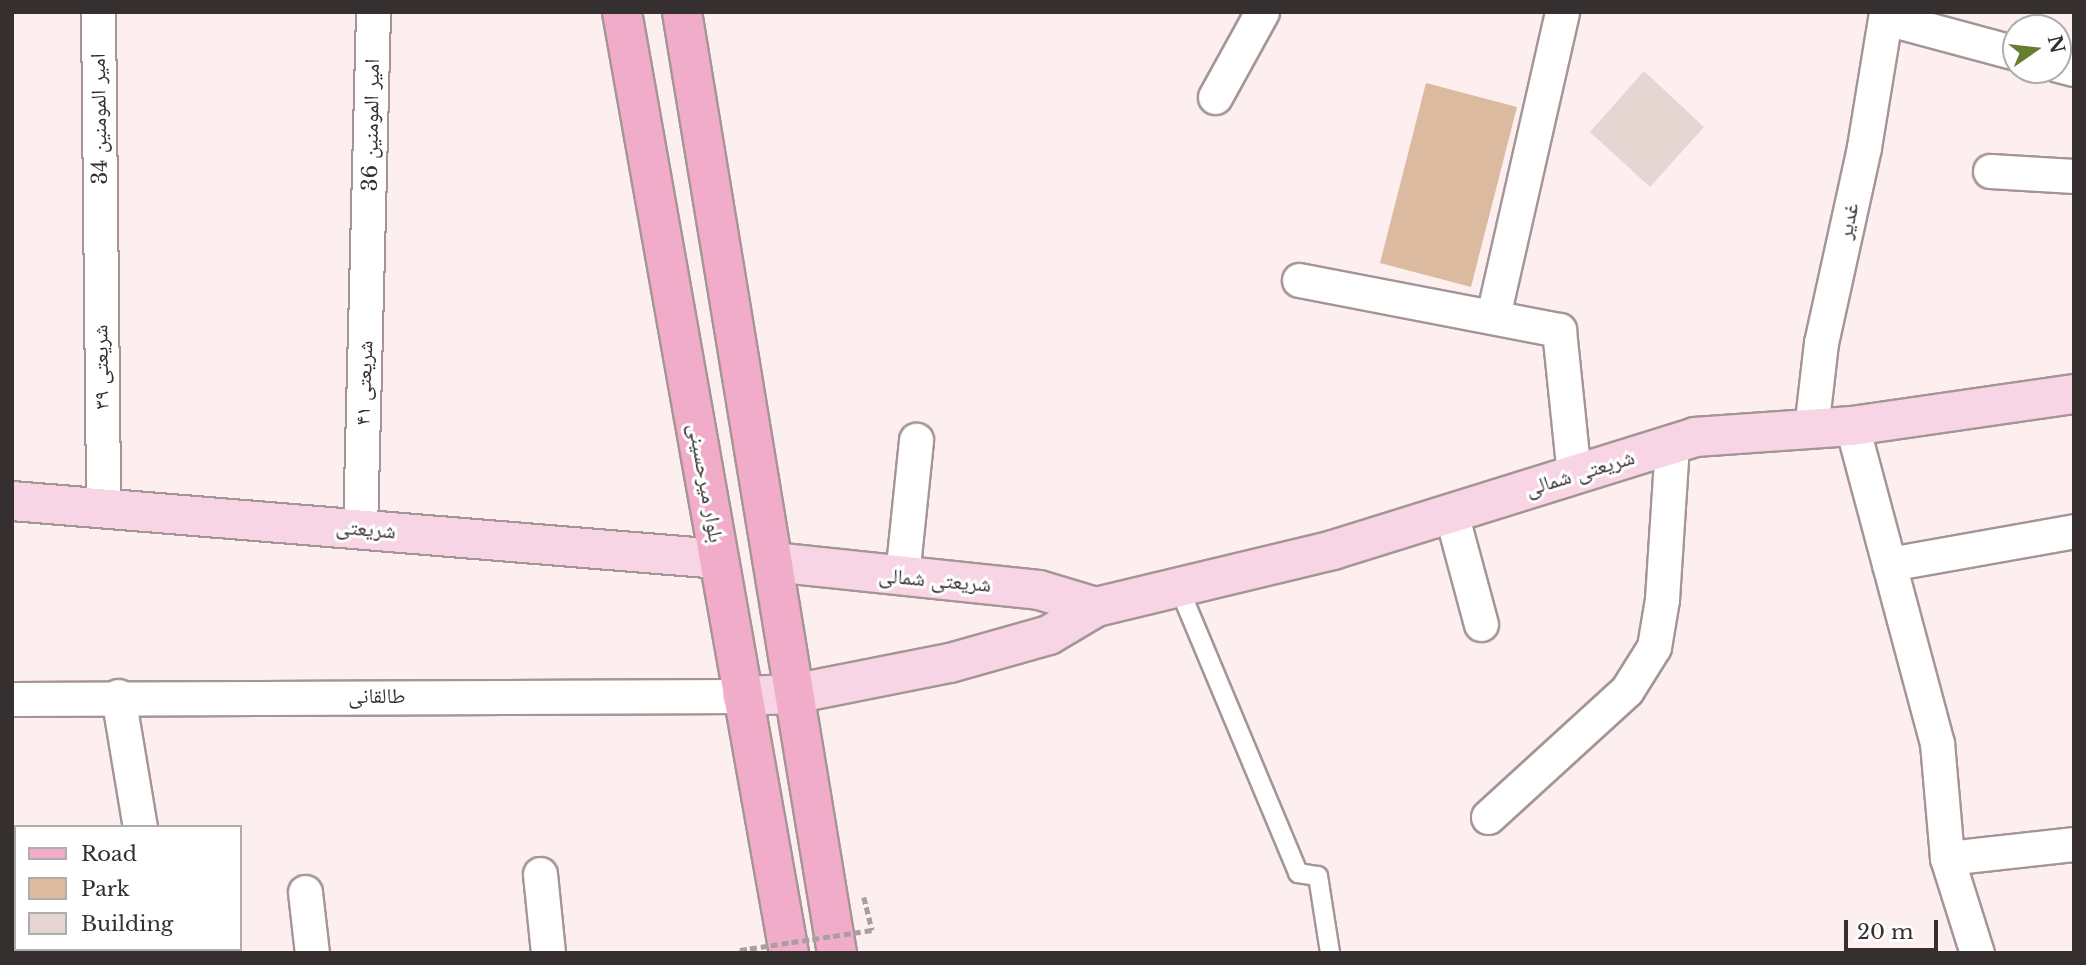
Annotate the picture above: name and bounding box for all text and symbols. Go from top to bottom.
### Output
north arrow [2002,14,2072,84]
text: N [2043,33,2069,56]
street label: امیر المومنین 34 [85,53,113,185]
street label: امیر المومنین 36 [357,58,385,192]
street label: غدیر [1832,201,1864,241]
street label: شریعتی ۳۹ [88,324,114,410]
street label: شریعتی ۴۱ [350,340,378,426]
street label: بلوار میرحسینی [683,421,729,545]
street label: شریعتی شمالی [1522,444,1638,502]
street label: شریعتی [335,514,397,544]
street label: شریعتی شمالی [878,563,992,597]
street label: طالقانی [348,683,406,709]
legend [14,825,242,951]
text: Road [81,841,137,867]
text: Park [81,876,130,902]
scale bar [1848,906,1942,950]
text: Building [81,911,173,937]
text: 20 m [1857,919,1914,945]

